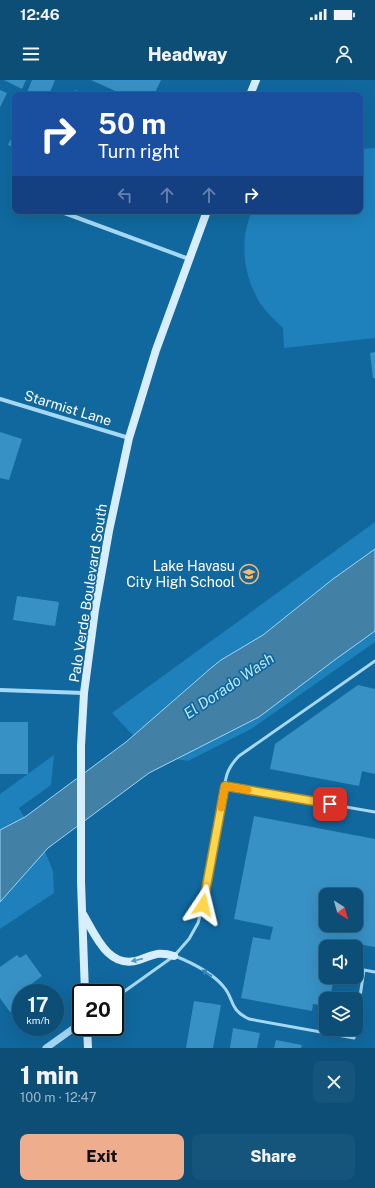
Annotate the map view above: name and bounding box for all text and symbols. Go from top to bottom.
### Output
text: 12:46 [20,6,60,23]
icon: menu [20,43,42,65]
icon: person [333,43,355,65]
text: Headway [148,44,227,65]
text: 50 m [98,107,166,140]
icon: right [32,108,84,160]
text: Turn right [98,141,180,162]
icon: left [114,184,136,206]
icon: ahead [156,184,178,206]
icon: ahead [198,184,220,206]
icon: right [240,184,262,206]
street label: Starmist Lane [22,387,114,429]
street label: Palo Verde Boulevard South [66,502,110,684]
place label: Lake Havasu City High School [126,558,235,590]
school or university icon: Lake Havasu City High School [238,563,260,585]
water label: El Dorado Wash [180,649,277,722]
pin [313,787,347,821]
icon: arrive [319,793,341,815]
position arrow [182,884,224,926]
north arrow [319,888,363,932]
map controls [319,888,363,1036]
button: sound [319,940,363,984]
one-way arrow [130,957,143,963]
one-way arrow [201,969,212,977]
speed limit sign: 20 [72,984,124,1036]
button: layers [319,992,363,1036]
text: 17 [27,993,49,1017]
text: km/h [26,1014,50,1026]
text: 1 min [20,1061,79,1089]
button: close [313,1061,355,1103]
text: 100 m · 12:47 [20,1090,97,1105]
button: Exit [20,1134,184,1180]
button: Share [192,1134,355,1180]

